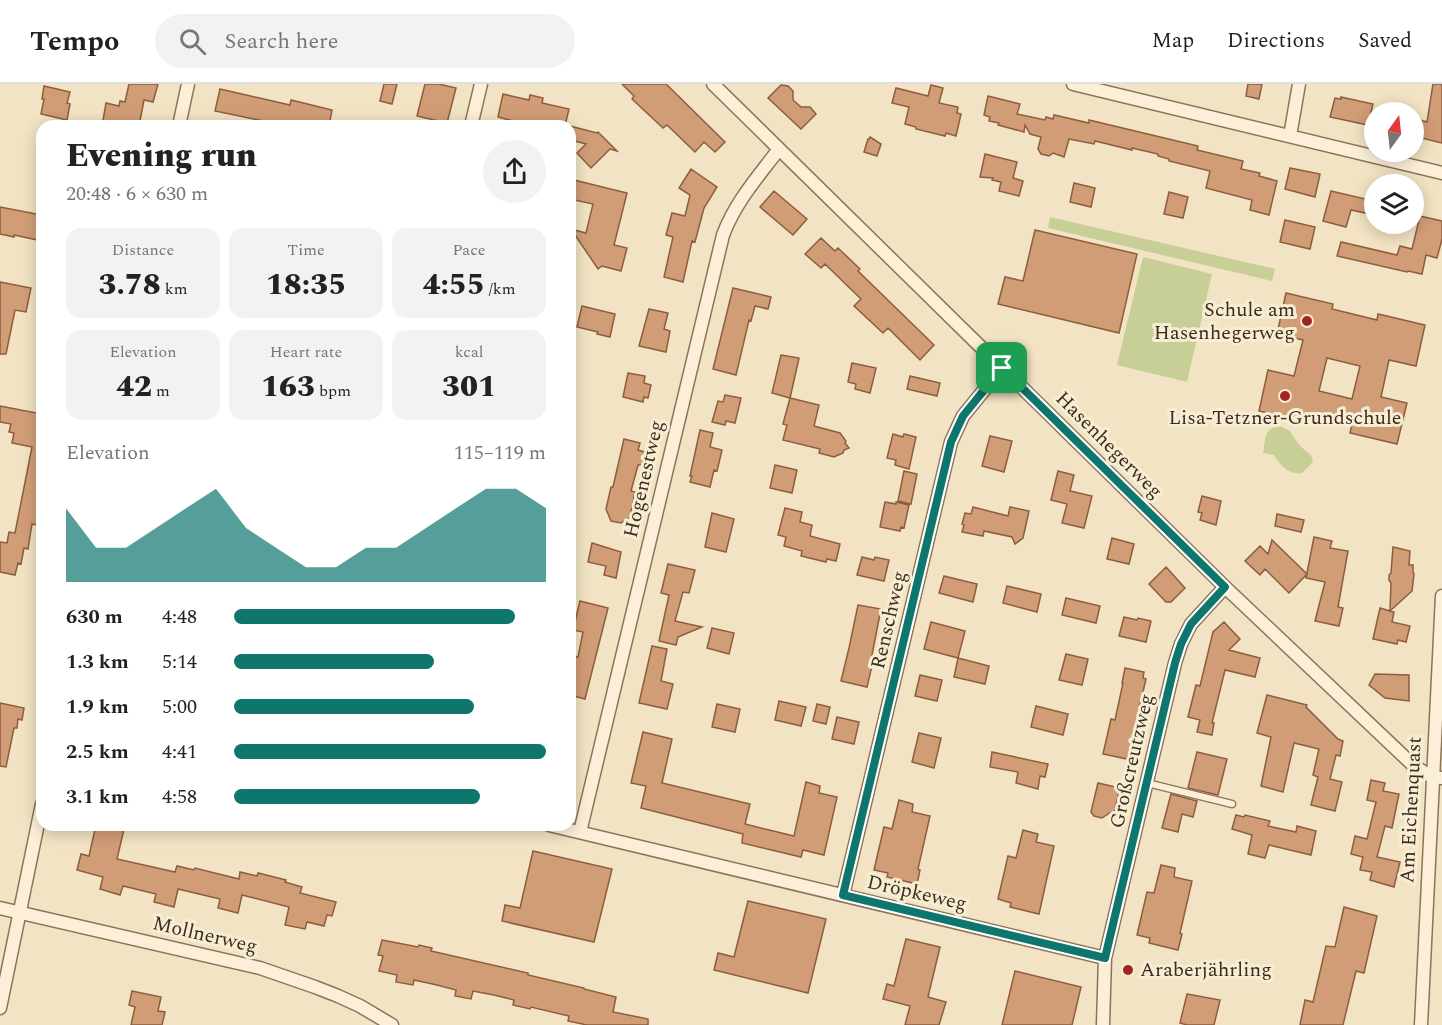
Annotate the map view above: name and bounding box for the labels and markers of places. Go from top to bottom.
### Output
place label: Schule am Hasenhegerweg [1154,295,1295,348]
marker: Schule am Hasenhegerweg [1300,314,1314,328]
pin [976,342,1027,393]
marker: Lisa-Tetzner-Grundschule [1278,389,1292,403]
place label: Lisa-Tetzner-Grundschule [1168,403,1402,433]
place label: Araberjährling [1140,955,1272,985]
marker: Araberjährling [1121,963,1135,977]

